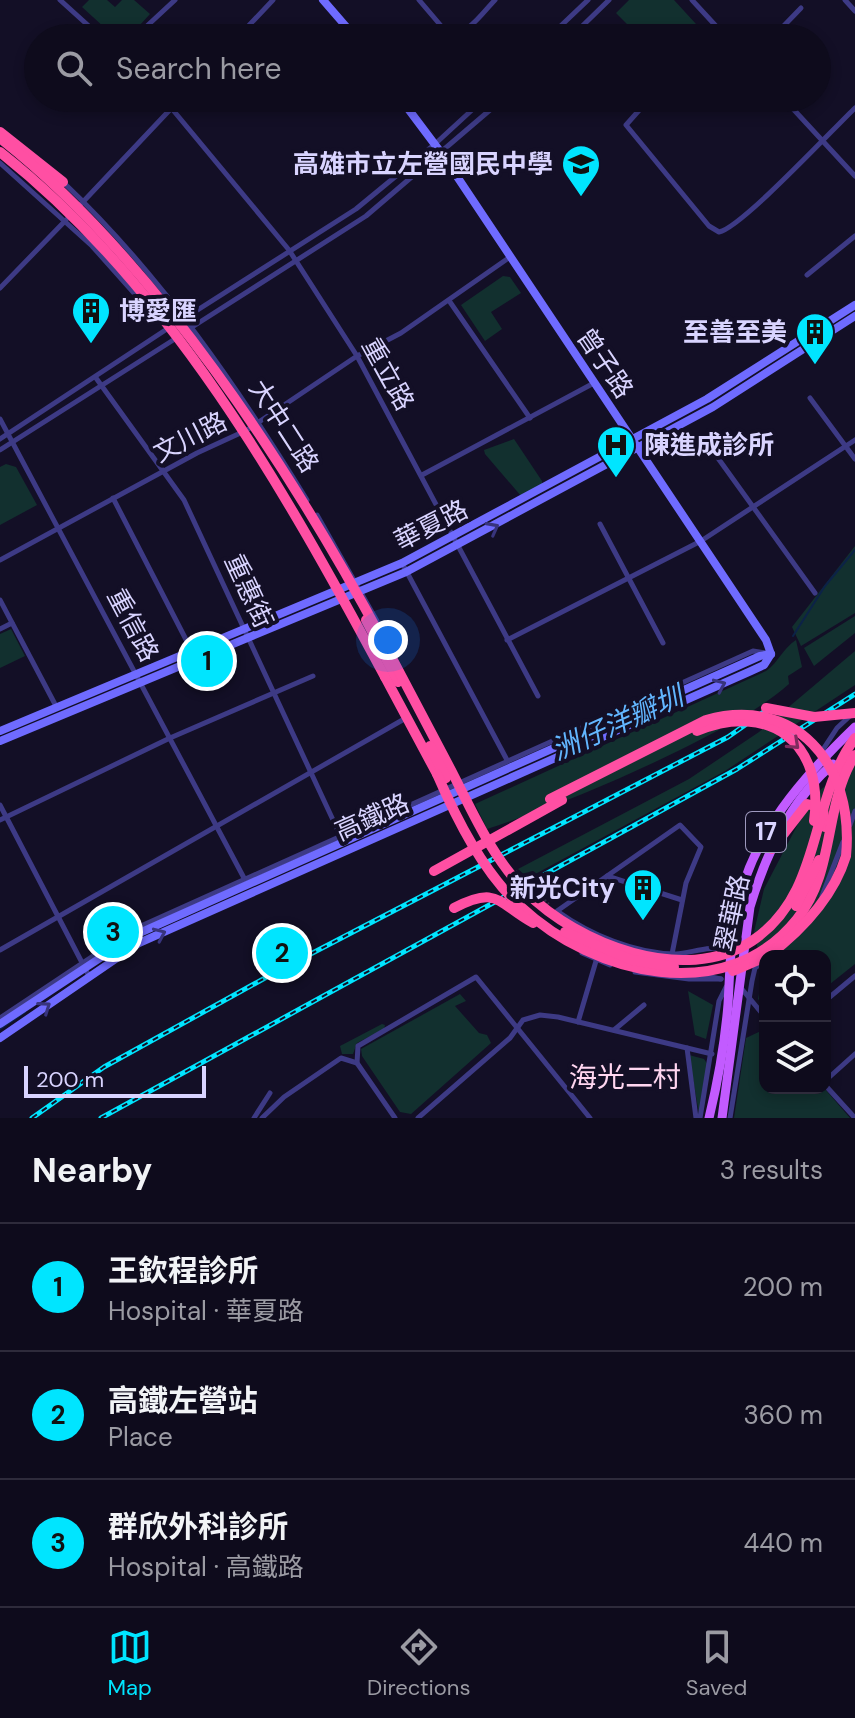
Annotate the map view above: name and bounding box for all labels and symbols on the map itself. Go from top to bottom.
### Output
school or university icon: 高雄市立左營國民中學 [560,143,602,198]
place label: 高雄市立左營國民中學 [293,147,553,181]
building icon: 博愛匯 [70,290,112,345]
place label: 博愛匯 [119,294,197,328]
building icon: 至善至美 [794,311,836,366]
place label: 至善至美 [683,315,787,349]
street label: 曾子路 [569,321,641,405]
street label: 重立路 [354,332,422,416]
street label: 大中二路 [241,373,327,479]
street label: 文川路 [148,404,232,470]
hospital icon: 陳進成診所 [595,424,637,479]
place label: 陳進成診所 [644,428,774,462]
street label: 華夏路 [389,492,473,558]
one-way arrow [485,522,500,537]
street label: 重惠街 [217,548,281,634]
street label: 重信路 [100,583,166,667]
your location [368,620,408,660]
pin: 1 [181,631,233,691]
water label: 洲仔洋瓣圳 [546,676,692,769]
one-way arrow [712,678,726,694]
one-way arrow [785,734,800,748]
street label: 高鐵路 [329,786,415,848]
road number: 17 [746,812,786,852]
building icon: 新光City [622,867,664,922]
place label: 新光City [510,871,615,905]
street label: 翠華路 [707,871,757,955]
pin: 3 [87,902,139,962]
pin: 2 [256,923,308,983]
one-way arrow [152,928,166,944]
one-way arrow [36,1002,50,1017]
district label: 海光二村 [569,1059,681,1096]
scale bar [24,1062,206,1098]

